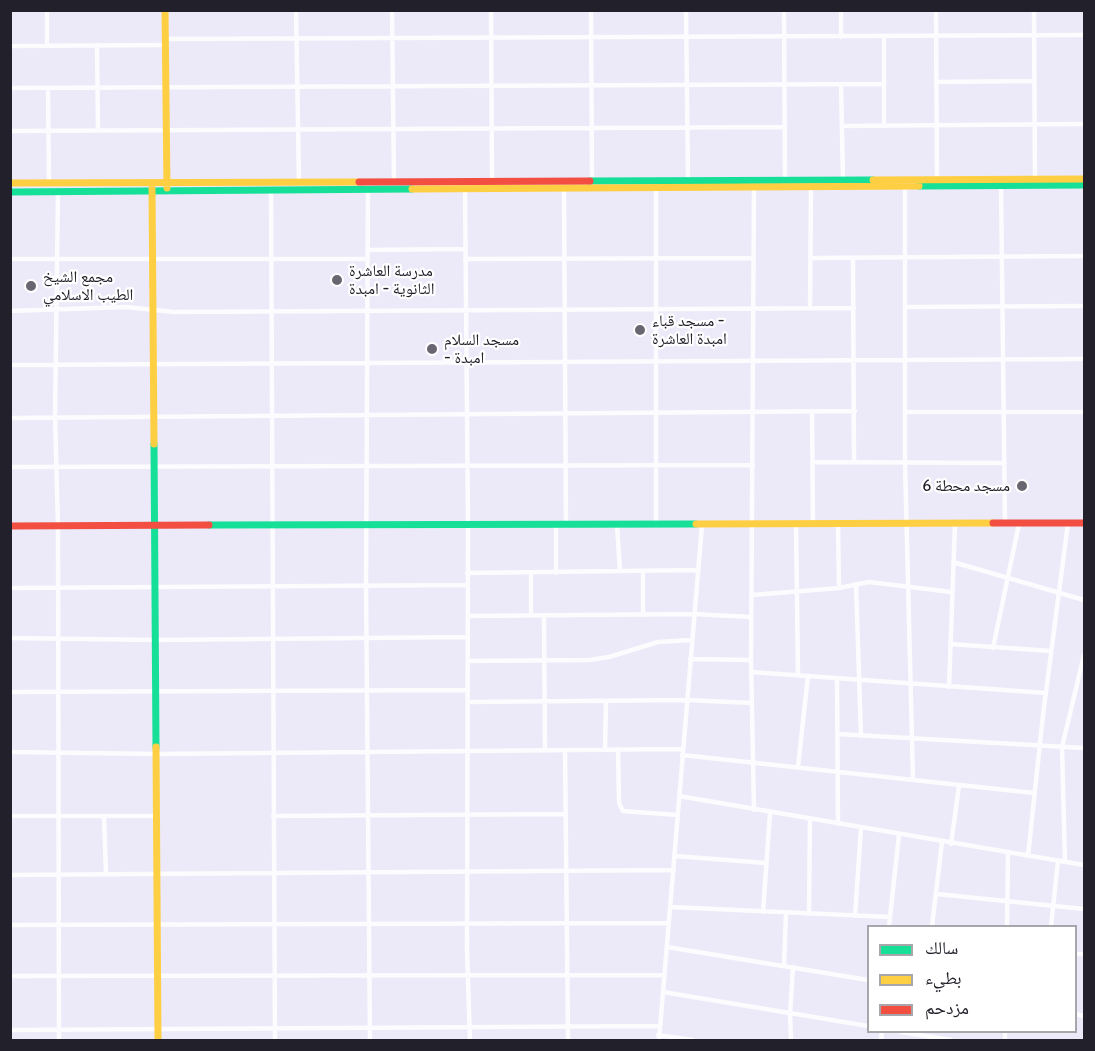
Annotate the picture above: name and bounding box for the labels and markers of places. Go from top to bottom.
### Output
place label: مدرسة العاشرة الثانوية - امبدة [349,261,434,299]
place label: مجمع الشيخ الطيب الاسلامي [43,267,133,305]
marker: مدرسة العاشرة الثانوية - امبدة [330,273,344,287]
marker: مجمع الشيخ الطيب الاسلامي [24,279,38,293]
place label: مسجد قباء - امبدة العاشرة [652,311,727,349]
marker: مسجد قباء - امبدة العاشرة [633,323,647,337]
place label: مسجد السلام - امبدة [444,330,519,368]
marker: مسجد السلام - امبدة [425,342,439,356]
place label: مسجد محطة 6 [922,476,1010,496]
marker: مسجد محطة 6 [1015,479,1029,493]

